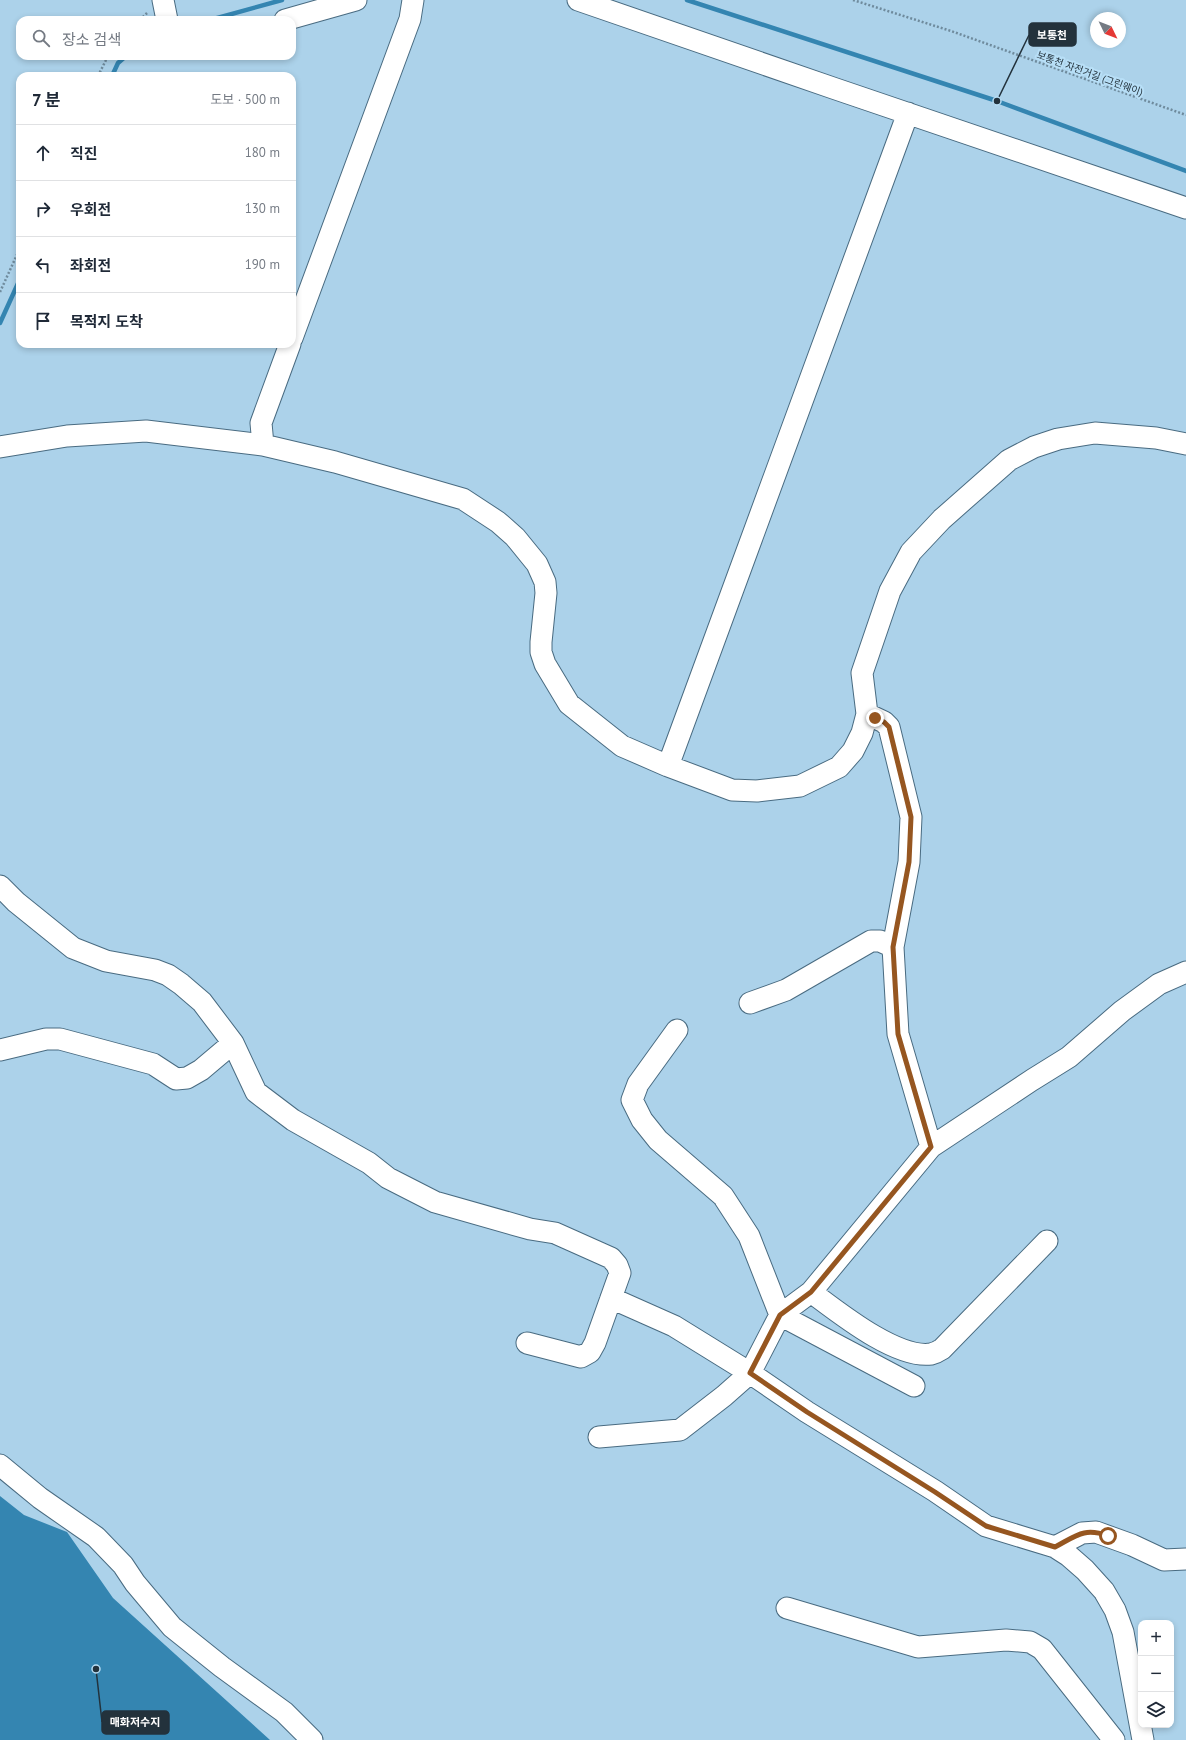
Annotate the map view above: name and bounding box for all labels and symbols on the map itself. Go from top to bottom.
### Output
north arrow [1090,12,1126,48]
callout: 보통천 [1029,23,1076,46]
text: 보통천 [1037,28,1067,42]
street label: 보통천 자전거길 (그린웨이) [1035,48,1145,99]
route end [866,709,884,727]
route start [1099,1527,1117,1545]
callout: 매화저수지 [102,1711,169,1734]
text: 매화저수지 [110,1715,160,1729]

